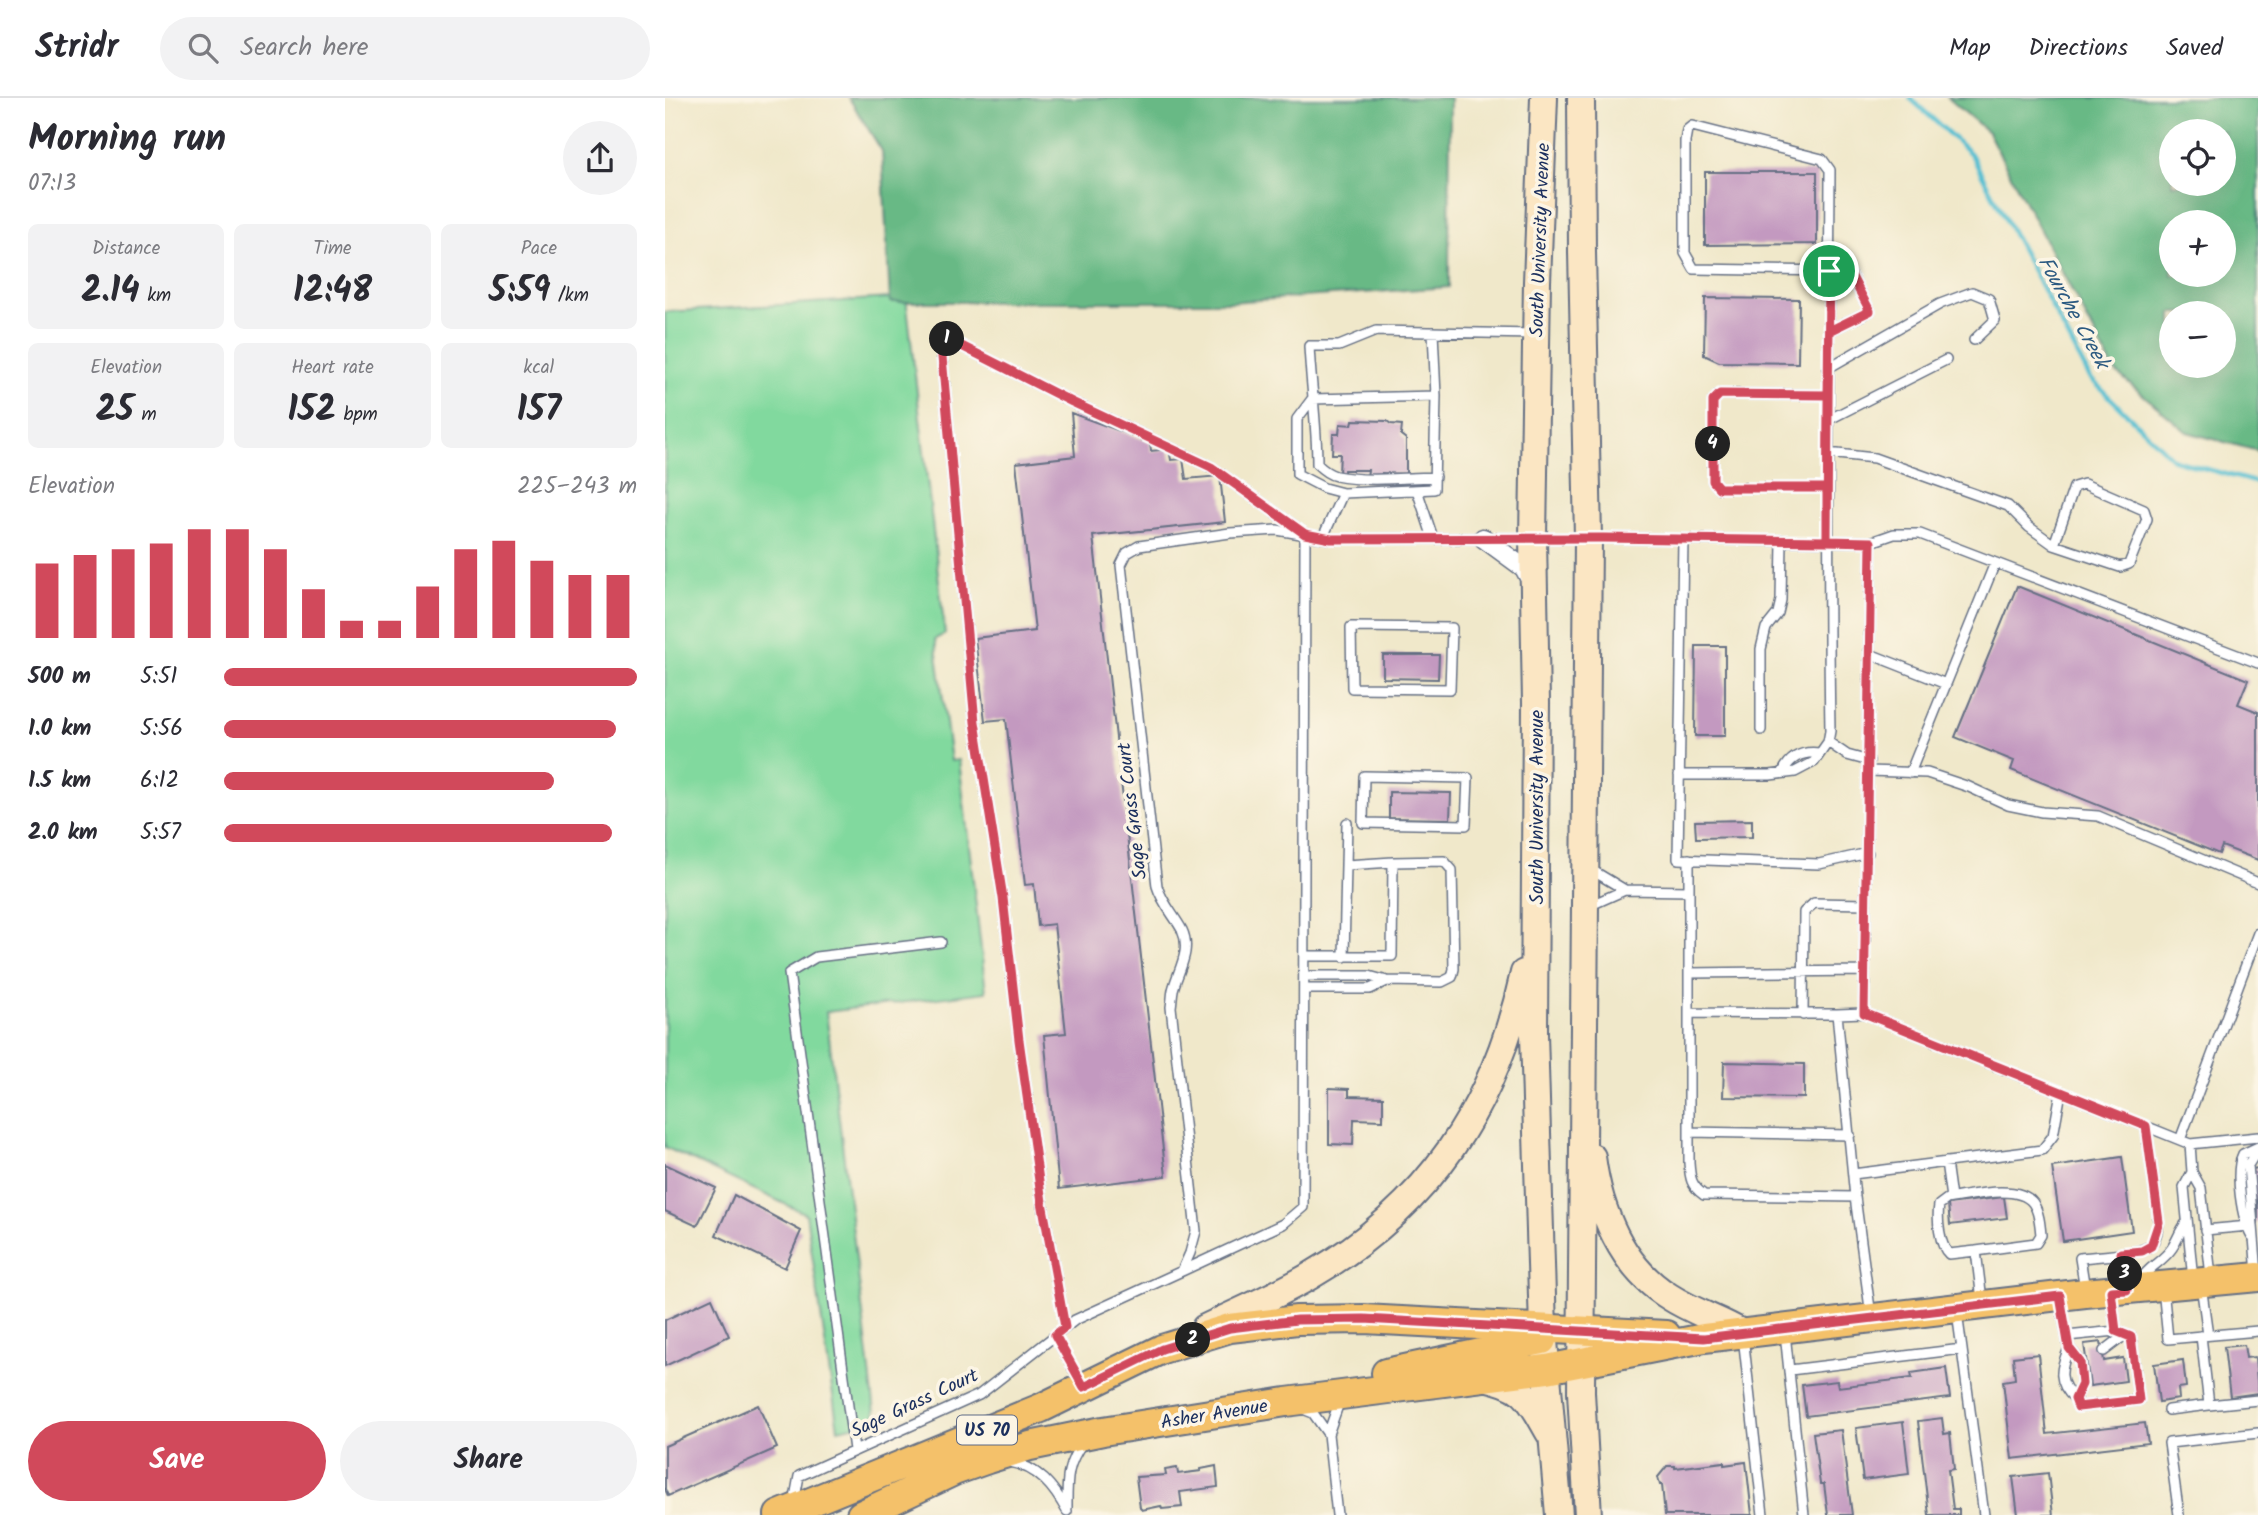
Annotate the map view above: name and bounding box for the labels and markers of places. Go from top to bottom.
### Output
pin [1799,241,1859,301]
pin: 1 [929,322,965,356]
pin: 4 [1695,426,1731,462]
pin: 3 [2107,1256,2143,1292]
pin: 2 [1175,1322,1211,1358]

